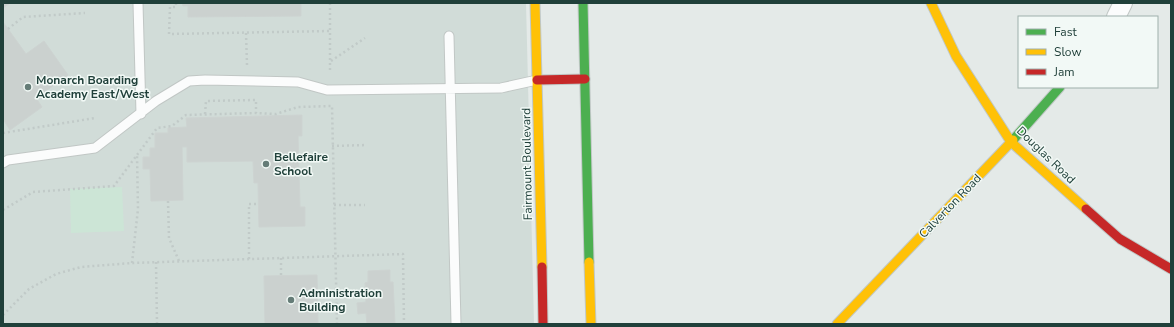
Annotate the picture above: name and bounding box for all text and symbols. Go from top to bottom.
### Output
legend [1018,16,1158,88]
text: Fast [1054,24,1077,40]
text: Slow [1054,44,1082,60]
text: Jam [1053,64,1075,80]
place label: Monarch Boarding Academy East/West [36,72,150,102]
marker: Monarch Boarding Academy East/West [23,82,33,92]
street label: Fairmount Boulevard [518,108,536,220]
street label: Douglas Road [1013,123,1079,187]
place label: Bellefaire School [274,149,328,179]
marker: Bellefaire School [261,159,271,169]
street label: Calverton Road [915,170,985,242]
place label: Administration Building [299,285,382,315]
marker: Administration Building [286,295,296,305]

